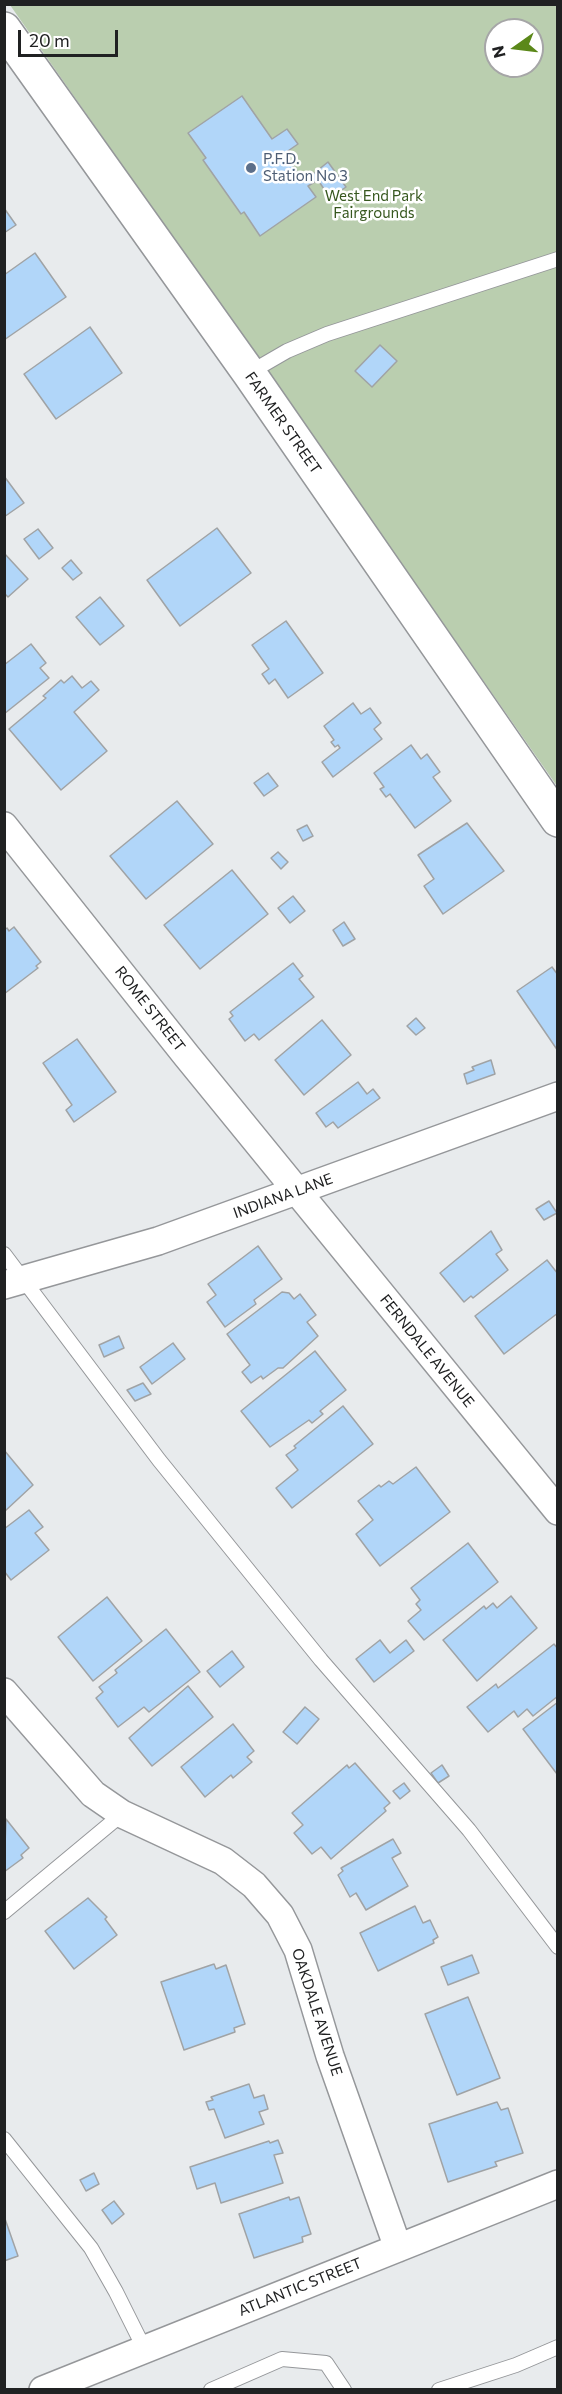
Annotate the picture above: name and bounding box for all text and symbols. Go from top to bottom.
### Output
scale bar [21,18,122,56]
north arrow [484,18,544,78]
text: 20 m [29,29,70,51]
text: N [487,44,509,60]
place label: P.F.D. Station No 3 [263,150,348,185]
marker: P.F.D. Station No 3 [244,161,258,175]
park label: West End Park Fairgrounds [325,187,423,222]
street label: FARMER STREET [241,369,325,477]
street label: ROME STREET [111,963,189,1055]
street label: INDIANA LANE [231,1170,335,1222]
street label: FERNDALE AVENUE [376,1291,478,1411]
street label: OAKDALE AVENUE [288,1946,346,2078]
street label: ATLANTIC STREET [236,2254,364,2320]

